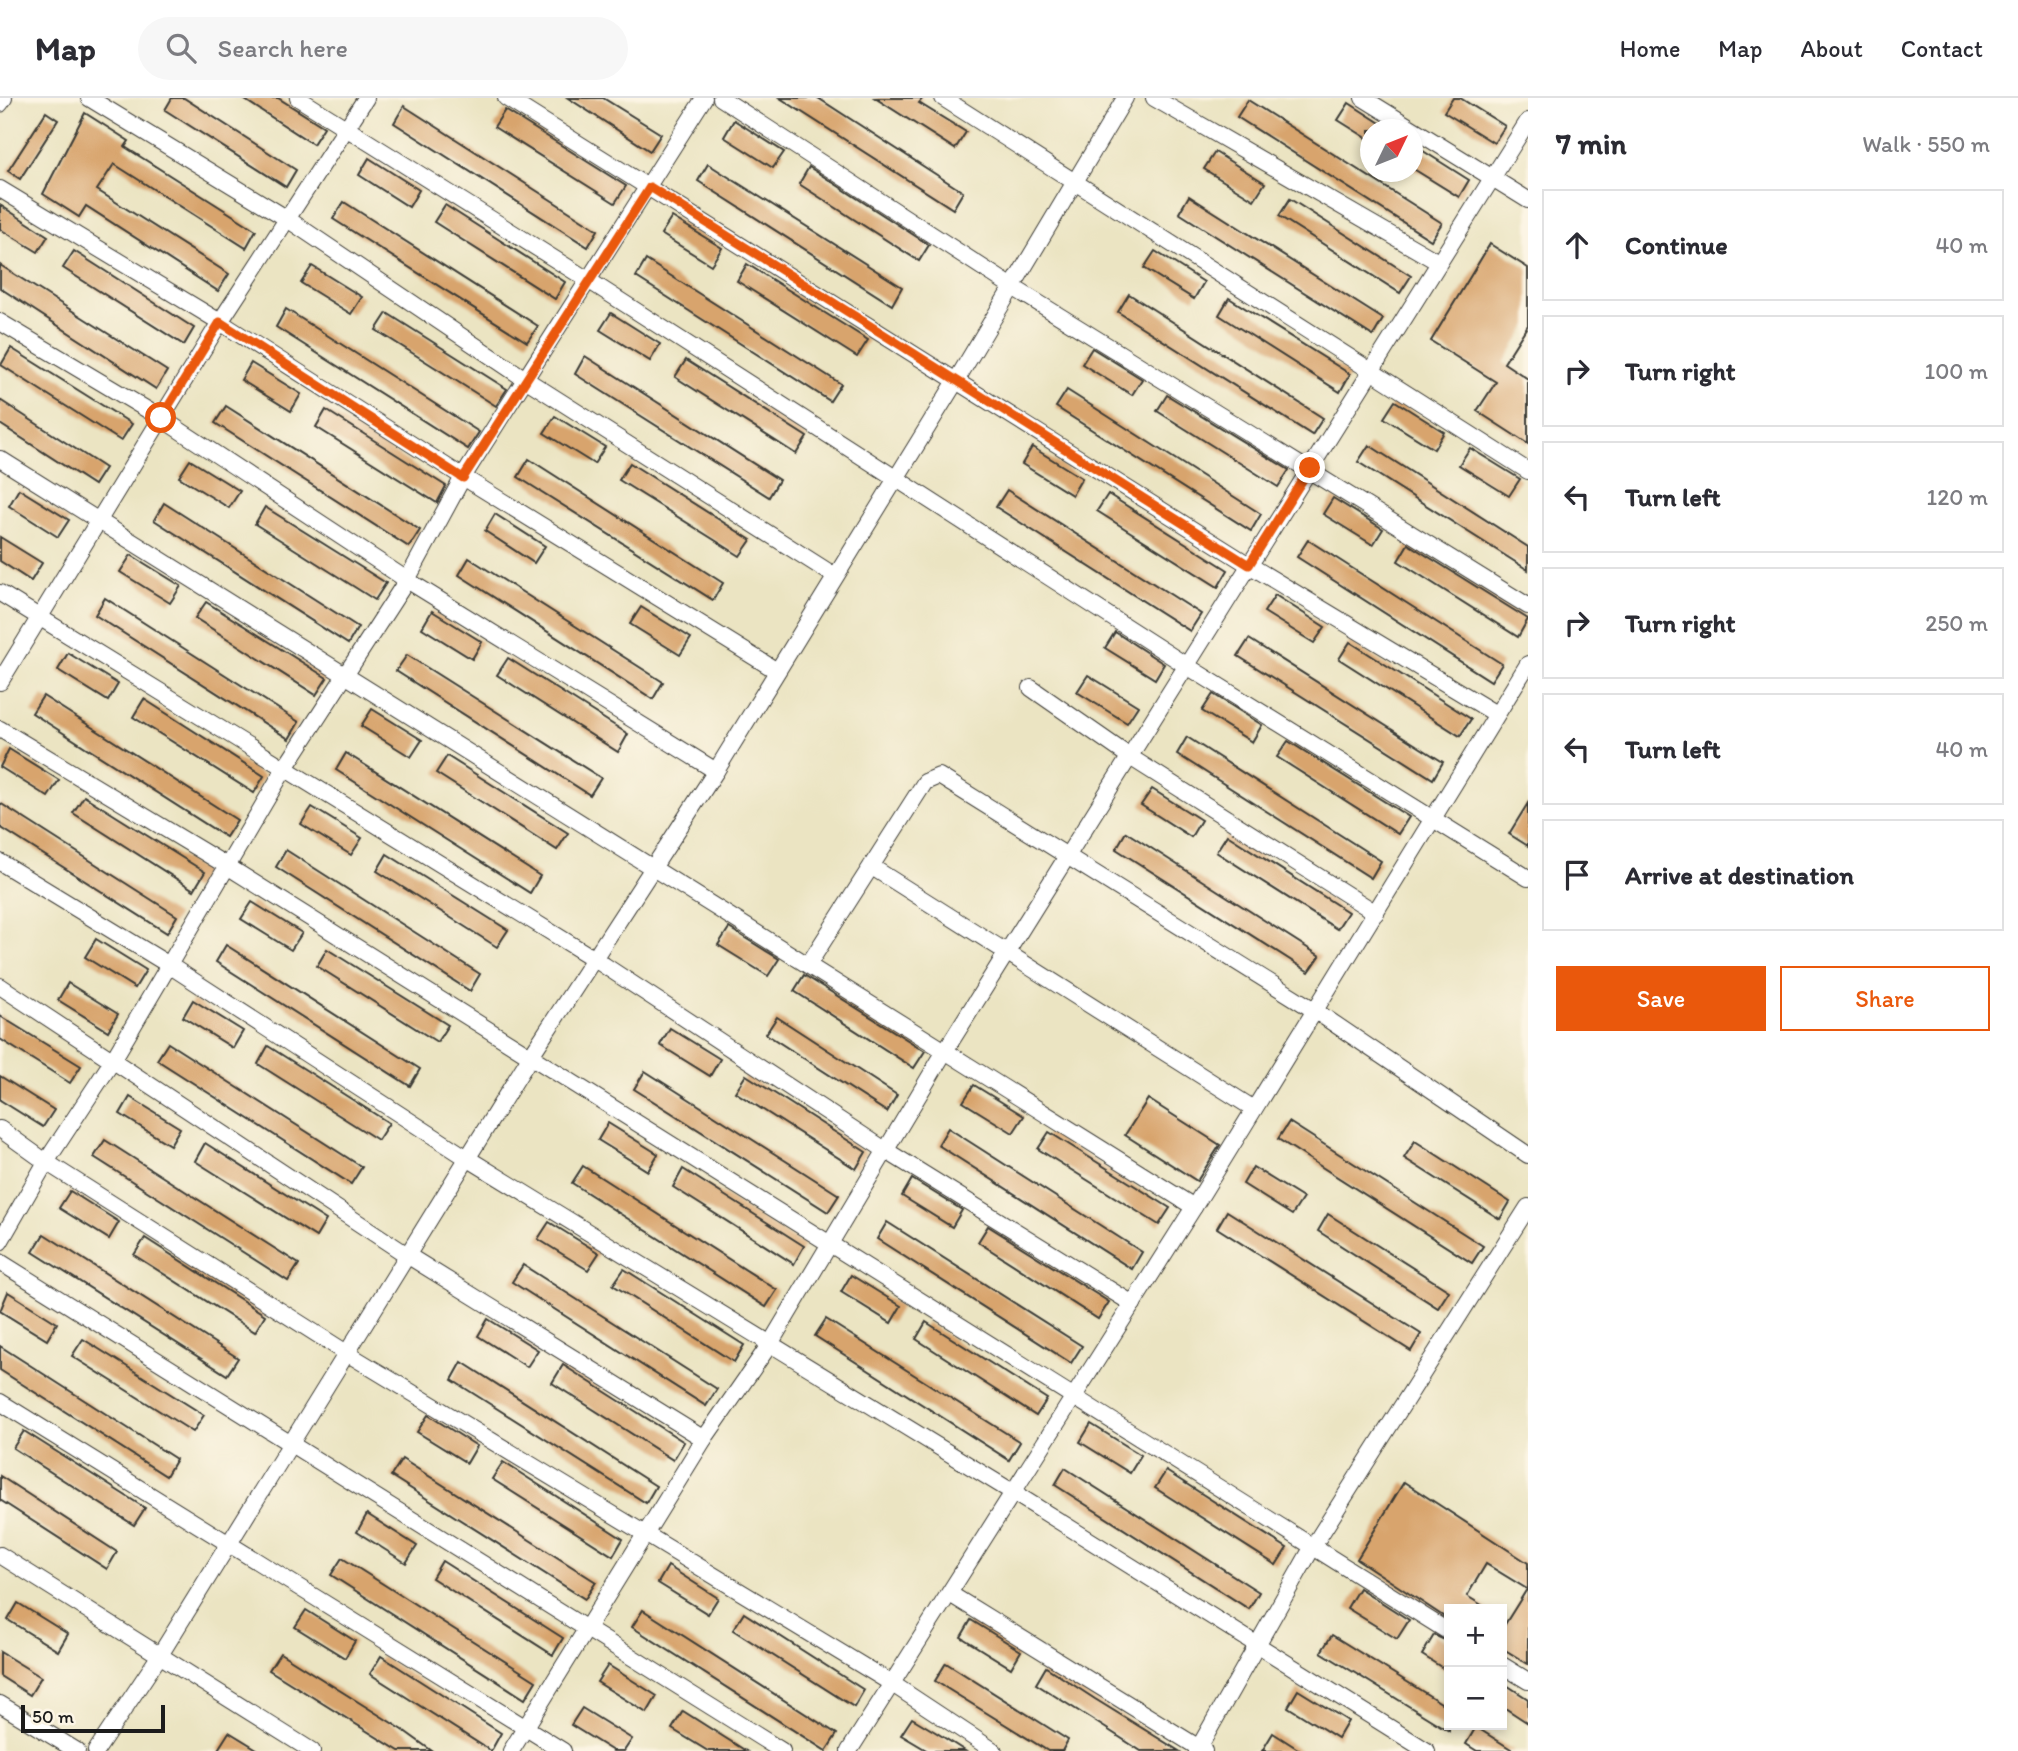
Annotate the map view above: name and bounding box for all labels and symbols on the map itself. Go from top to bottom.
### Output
north arrow [1360,119,1423,182]
route start [145,402,176,433]
route end [1294,452,1325,483]
scale bar [21,1702,164,1734]

